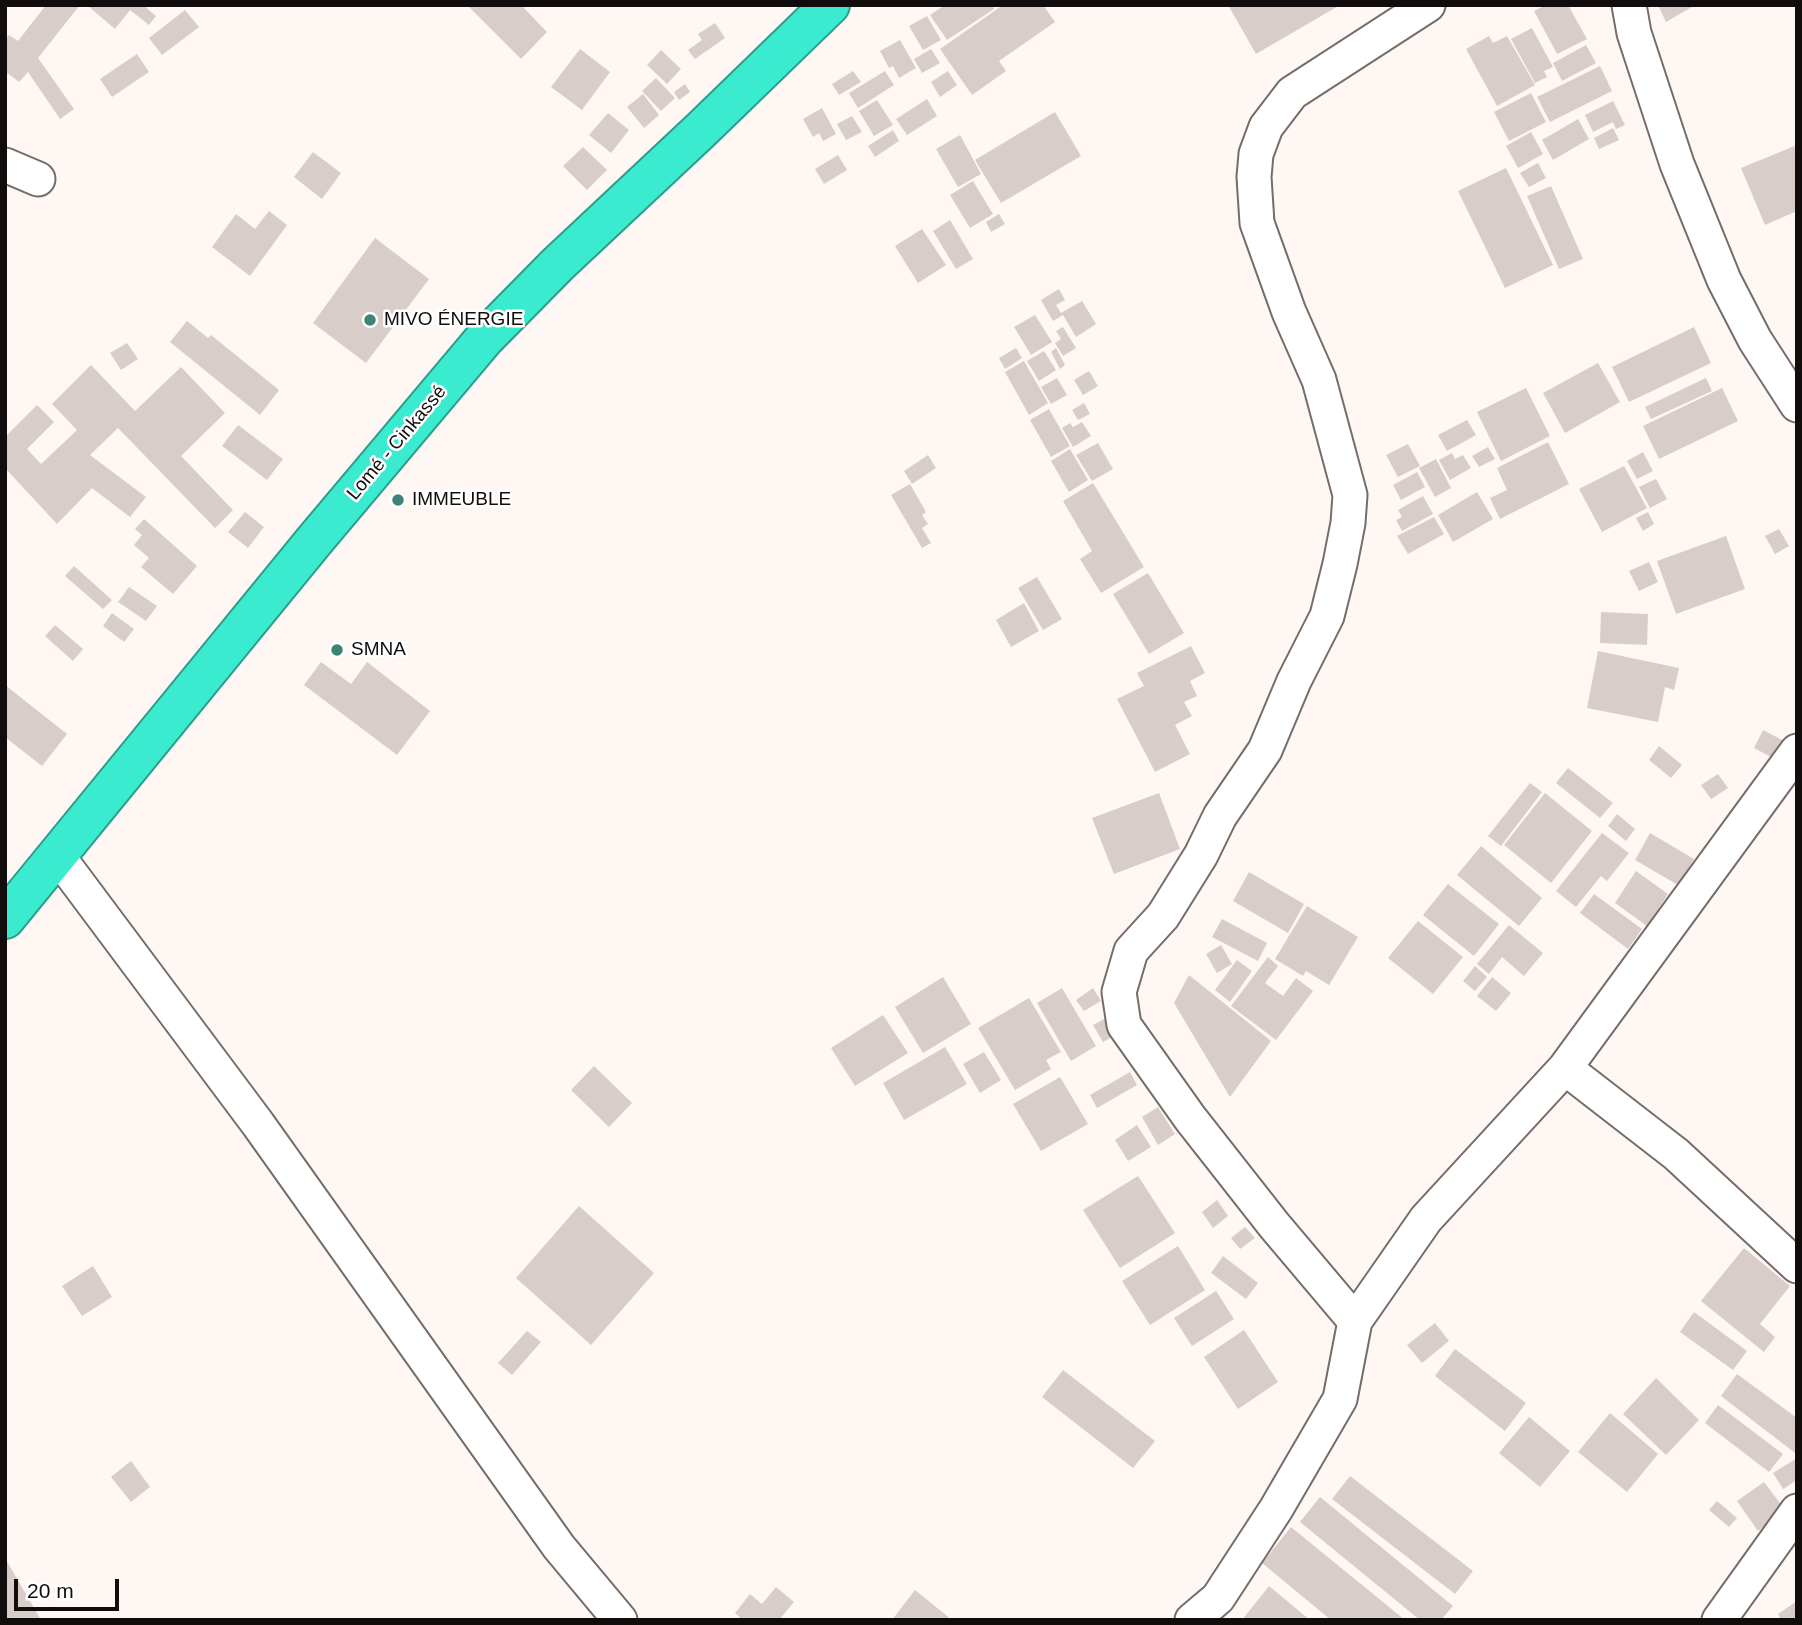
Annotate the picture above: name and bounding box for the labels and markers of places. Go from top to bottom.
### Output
place label: MIVO ÉNERGIE [384,309,523,331]
marker: MIVO ÉNERGIE [362,312,378,328]
place label: IMMEUBLE [412,489,511,511]
marker: IMMEUBLE [390,492,406,508]
place label: SMNA [351,639,406,661]
marker: SMNA [329,642,345,658]

